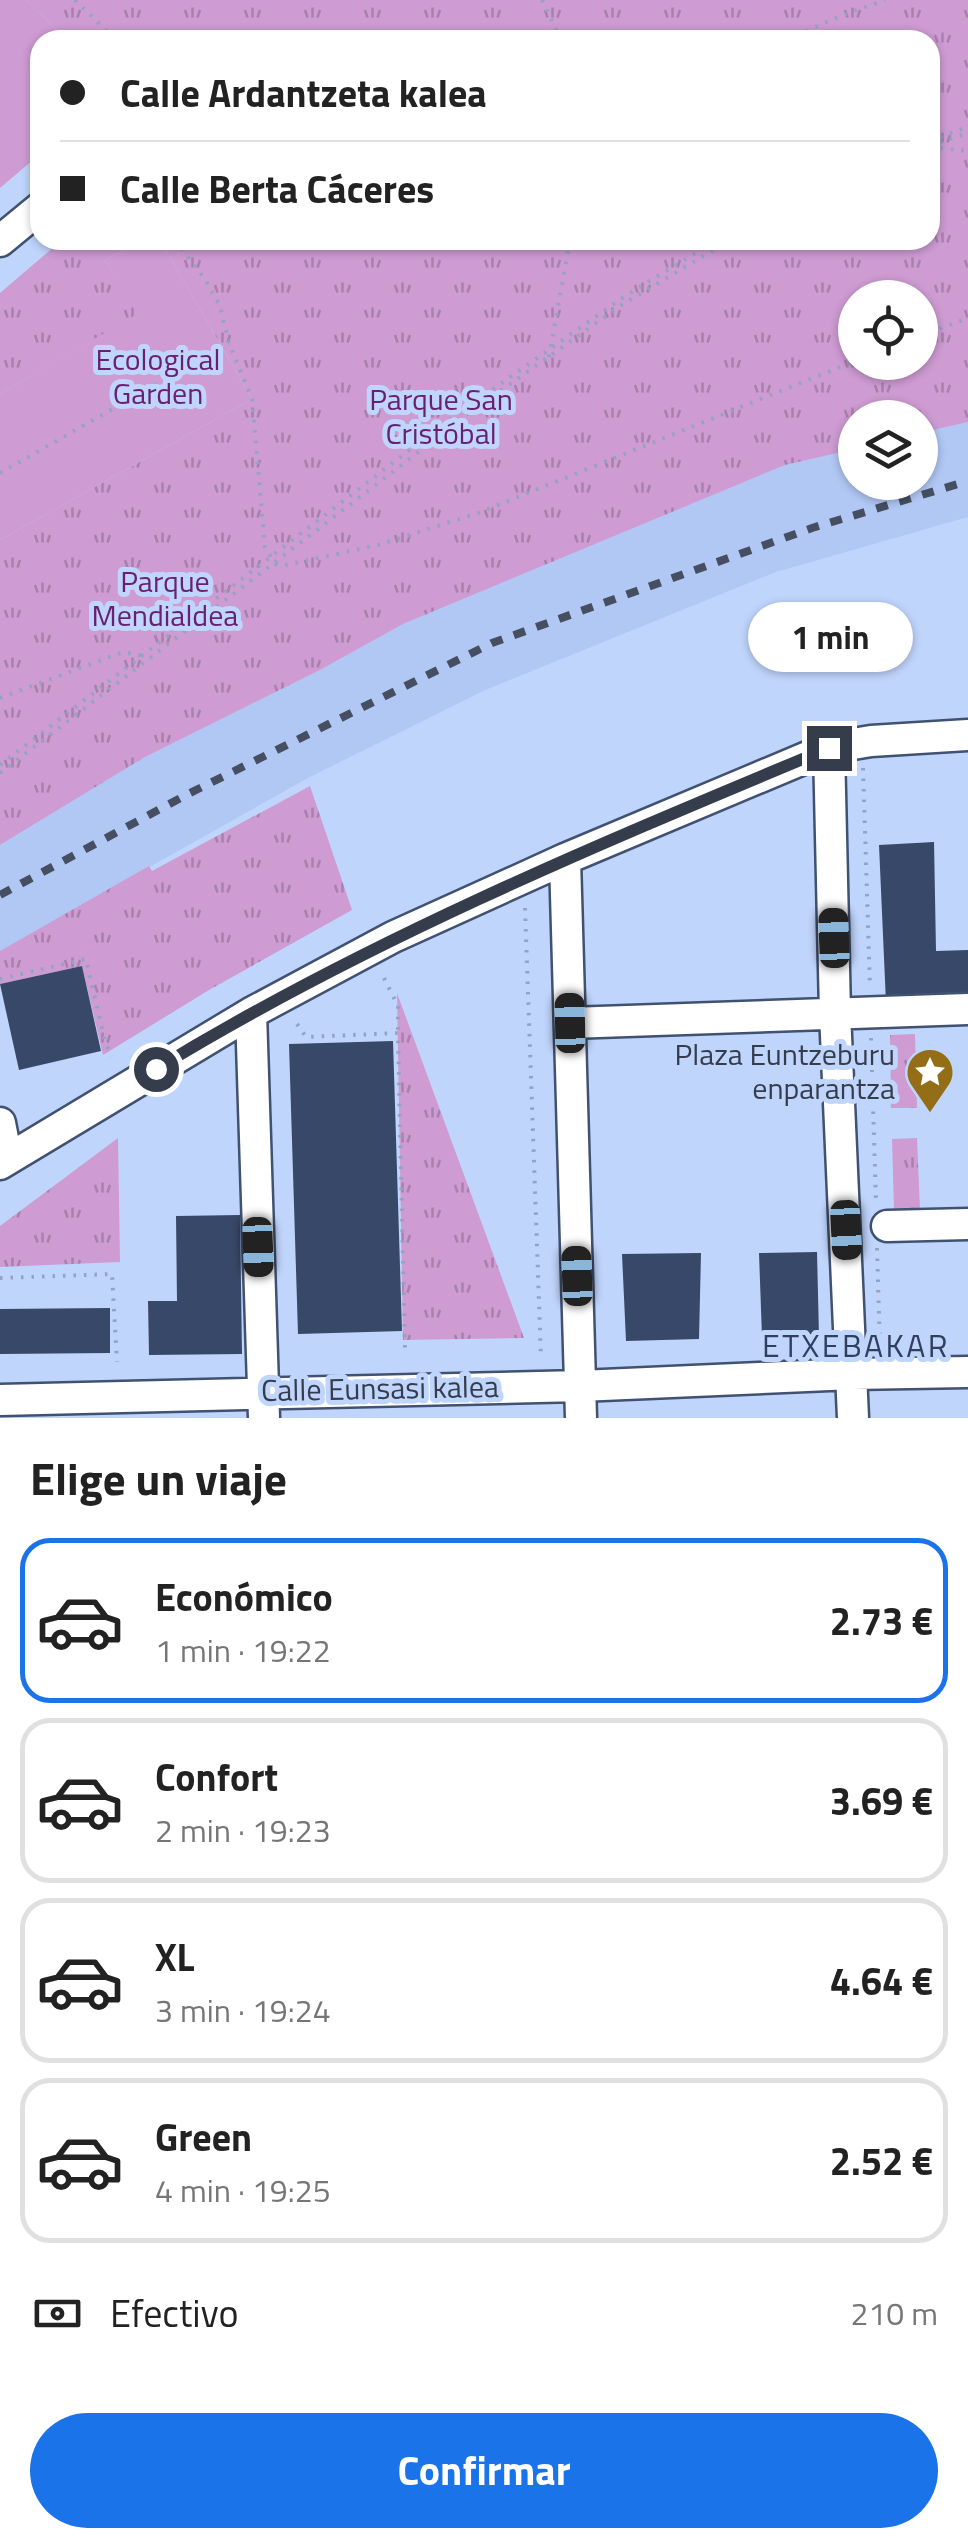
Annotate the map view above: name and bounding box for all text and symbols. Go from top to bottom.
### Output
text: Calle Ardantzeta kalea [120,64,487,122]
text: Calle Berta Cáceres [120,160,434,218]
map controls [838,280,938,500]
button: locate [838,280,938,380]
park label: Ecological Garden [96,336,220,416]
park label: Parque San Cristóbal [369,376,513,456]
button: layers [838,400,938,500]
park label: Parque Mendialdea [92,558,238,638]
callout: 1 min [746,603,912,673]
text: 1 min [792,613,869,661]
route end [807,726,852,771]
car [818,907,850,969]
car [554,993,586,1053]
place label: Plaza Euntzeburu enparantza [674,1031,895,1111]
place icon: Plaza Euntzeburu enparantza [904,1046,956,1114]
route start [134,1047,179,1092]
car [829,1199,863,1261]
car [242,1216,274,1278]
car [561,1245,593,1307]
district label: ETXEBAKAR [762,1321,950,1369]
street label: Calle Eunsasi kalea [261,1363,499,1413]
text: Elige un viaje [30,1444,287,1512]
text: Económico [155,1568,333,1626]
icon: car [35,1576,125,1666]
text: 2.73 € [830,1592,933,1650]
text: 1 min · 19:22 [155,1626,331,1674]
text: Confort [155,1748,278,1806]
icon: car [35,1756,125,1846]
text: 3.69 € [830,1772,933,1830]
text: 2 min · 19:23 [155,1806,331,1854]
text: XL [155,1928,195,1986]
icon: car [35,1936,125,2026]
text: 4.64 € [830,1952,933,2010]
text: 3 min · 19:24 [155,1986,331,2034]
text: Green [155,2108,252,2166]
icon: car [35,2116,125,2206]
text: 2.52 € [830,2132,933,2190]
text: 4 min · 19:25 [155,2166,331,2214]
text: Efectivo [110,2284,239,2342]
icon: cash [30,2286,85,2341]
text: 210 m [850,2289,938,2337]
button: Confirmar [30,2413,938,2528]

